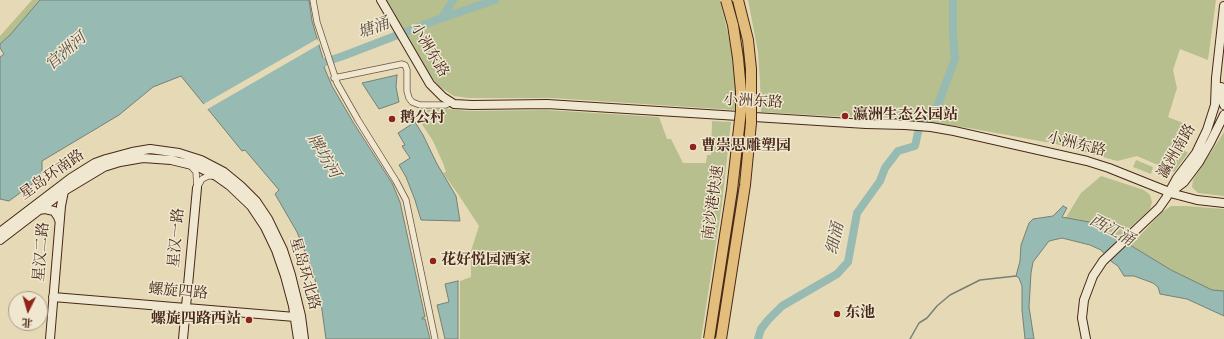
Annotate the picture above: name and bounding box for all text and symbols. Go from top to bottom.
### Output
water label: 塘涌 [356,16,392,44]
street label: 小洲东路 [405,21,451,81]
water label: 官洲河 [43,30,91,76]
street label: 小洲东路 [723,92,783,114]
place label: 瀛洲生态公园站 [853,107,958,125]
place label: 鹅公村 [400,110,445,128]
marker: 瀛洲生态公园站 [840,111,850,121]
marker: 鹅公村 [387,114,397,124]
street label: 瀛洲南路 [1155,122,1201,182]
street label: 小洲东路 [1045,130,1107,162]
water label: 牌坊河 [301,131,343,183]
place label: 曹崇思雕塑园 [701,138,791,156]
marker: 曹崇思雕塑园 [688,142,698,152]
street label: 星岛环南路 [17,147,89,205]
street label: 南沙港快速 [701,165,729,241]
street label: 星汉一路 [166,207,190,269]
water label: 西江涌 [1085,212,1137,252]
street label: 星汉二路 [31,221,55,283]
water label: 细涌 [824,221,850,257]
street label: 星岛环北路 [284,235,322,313]
place label: 花好悦园酒家 [441,252,531,270]
marker: 花好悦园酒家 [428,256,438,266]
street label: 螺旋四路 [147,281,209,305]
north arrow [8,291,48,331]
place label: 东池 [845,305,875,323]
marker: 东池 [832,309,842,319]
place label: 螺旋四路西站 [151,311,241,329]
text: 北 [21,314,33,330]
marker: 螺旋四路西站 [244,315,254,325]

